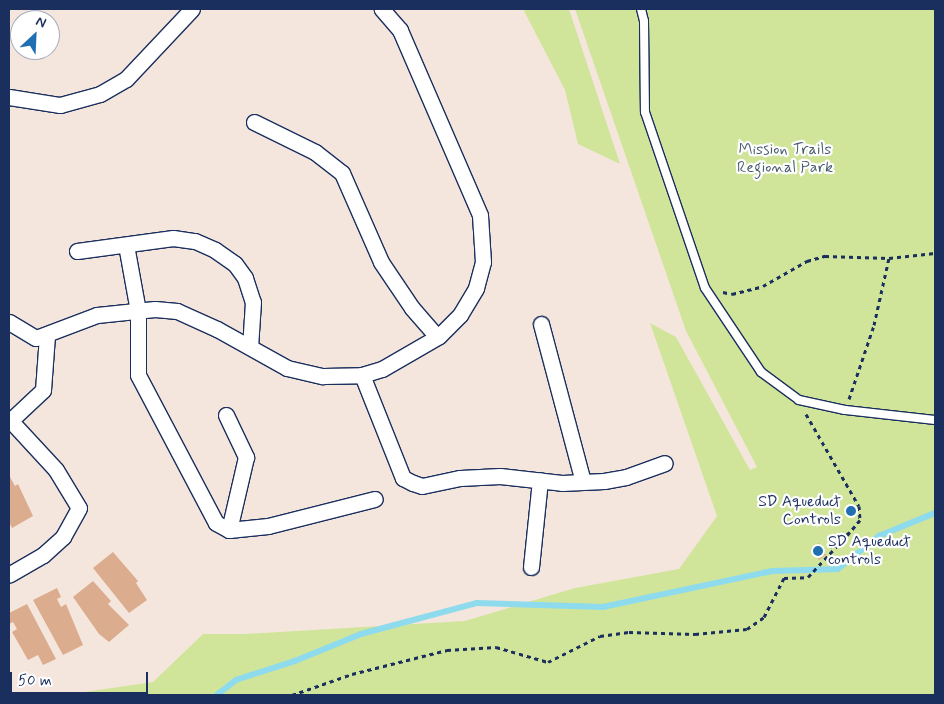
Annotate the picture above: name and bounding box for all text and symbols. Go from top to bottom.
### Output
north arrow [10,10,60,60]
text: N [33,12,49,32]
park label: Mission Trails Regional Park [737,140,833,178]
place label: SD Aqueduct Controls [758,492,841,530]
marker: SD Aqueduct Controls [845,505,857,517]
place label: SD Aqueduct controls [828,532,911,570]
marker: SD Aqueduct controls [812,545,824,557]
scale bar [12,662,150,694]
text: 50 m [18,671,52,691]

